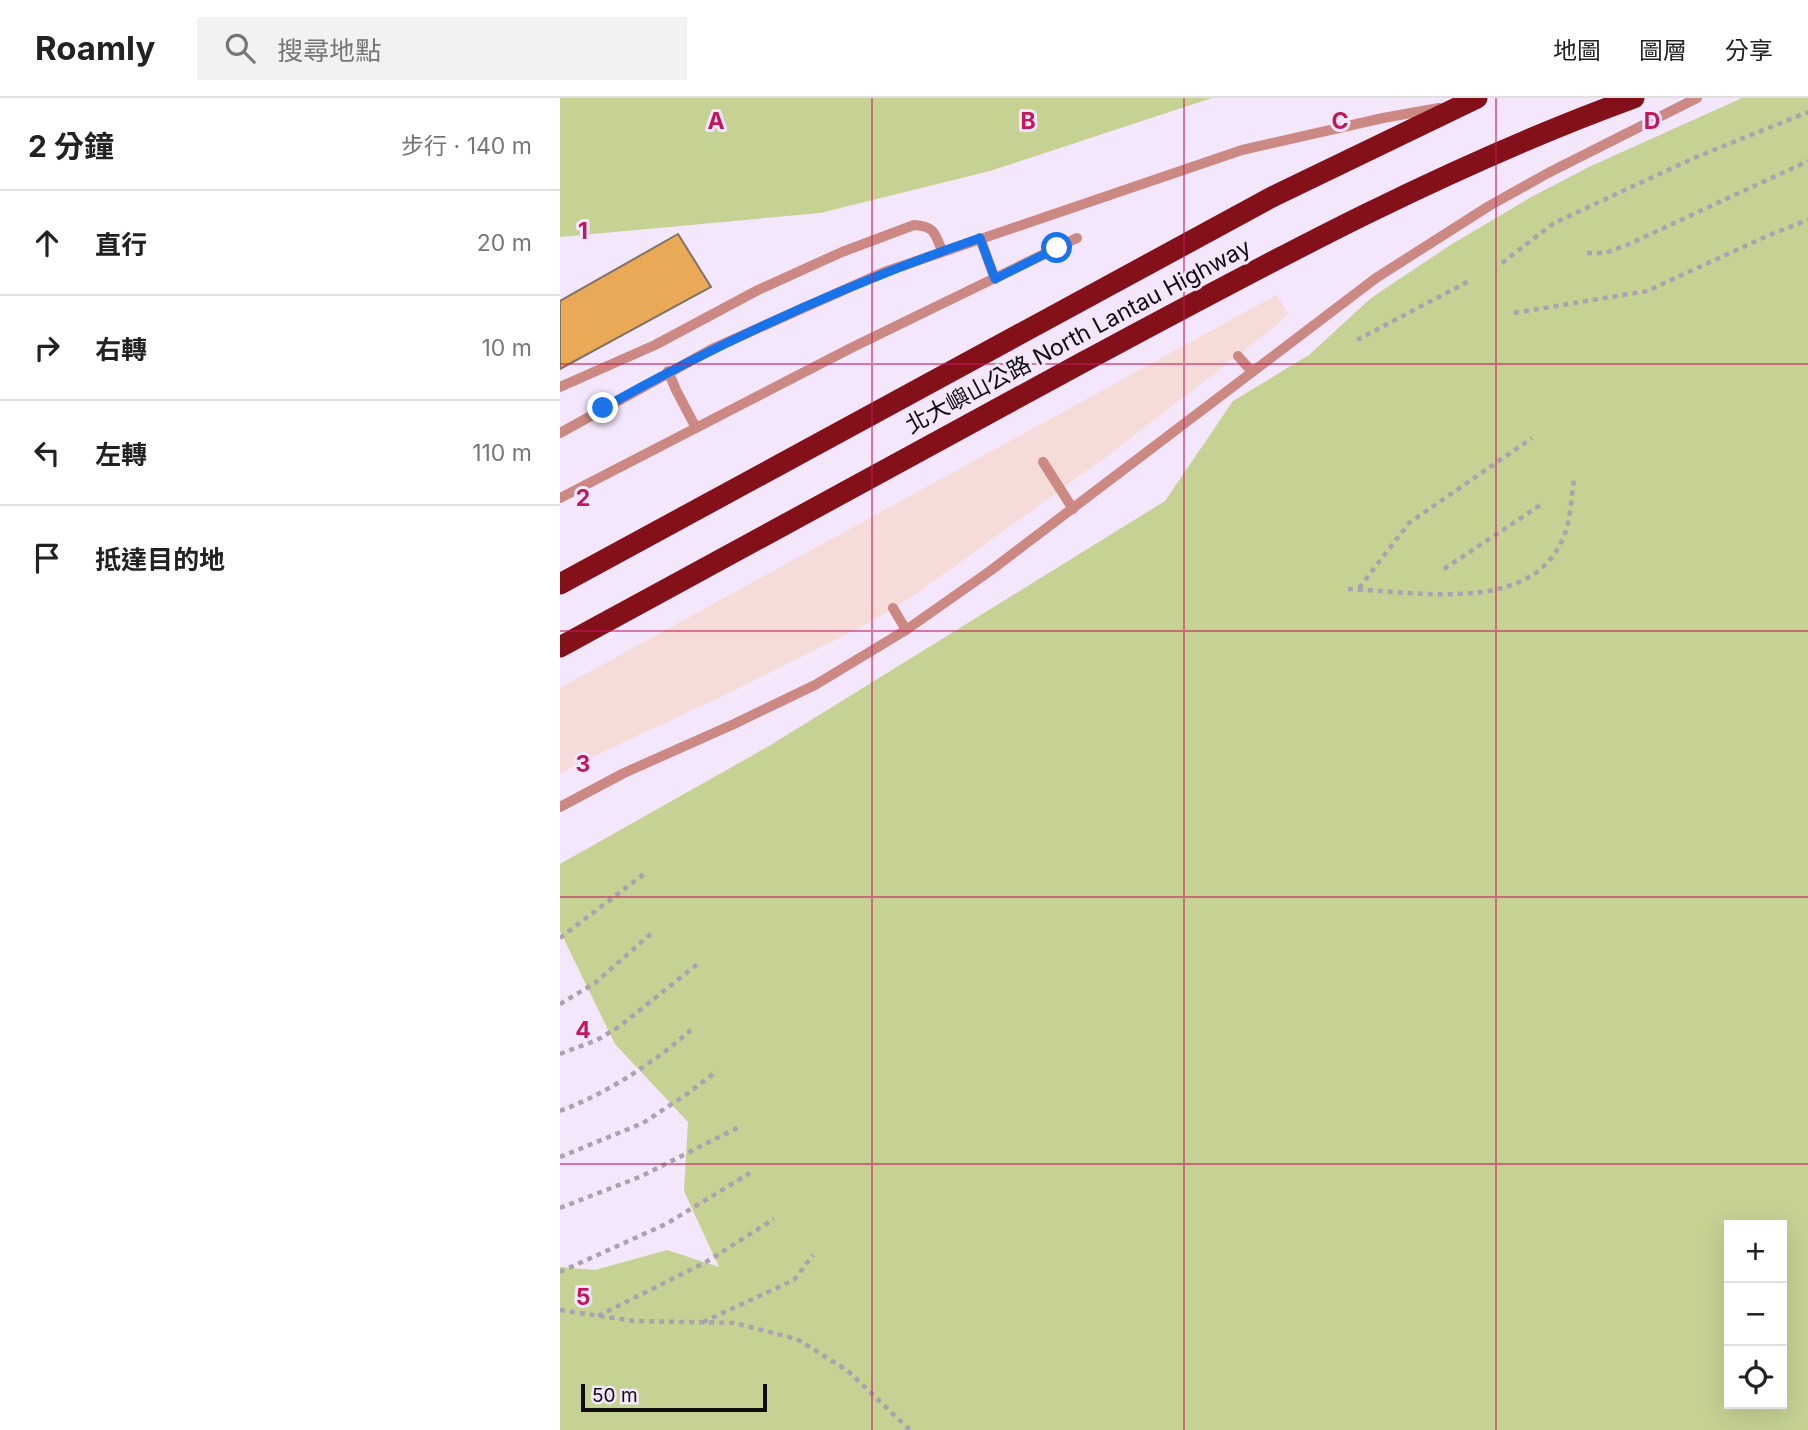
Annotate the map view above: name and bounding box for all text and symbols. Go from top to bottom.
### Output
search box [197,17,687,80]
text: Roamly [35,28,155,68]
icon: search [221,29,259,67]
text: 搜尋地點 [277,35,381,66]
text: 地圖 [1553,36,1601,65]
text: 圖層 [1639,36,1687,65]
text: 分享 [1725,36,1773,65]
text: A [707,107,725,135]
text: B [1020,107,1036,135]
text: C [1331,107,1349,135]
text: D [1644,107,1660,135]
text: 2 分鐘 [28,128,114,164]
text: 步行 · 140 m [401,132,532,160]
text: 1 [578,217,588,245]
icon: ahead [28,224,66,262]
text: 直行 [95,229,147,260]
text: 20 m [477,229,532,257]
route start [1041,232,1072,263]
street label: 北大嶼山公路 North Lantau Highway [901,233,1255,439]
icon: right [28,329,66,367]
text: 右轉 [95,334,147,365]
text: 10 m [482,334,532,362]
route end [587,392,618,423]
icon: left [28,434,66,472]
text: 左轉 [95,439,147,470]
text: 110 m [472,439,532,467]
text: 2 [576,484,590,512]
icon: arrive [28,539,66,577]
text: 抵達目的地 [95,544,225,575]
text: 3 [576,750,590,778]
text: 4 [575,1016,591,1044]
map controls [1724,1220,1787,1409]
button: + [1724,1220,1787,1283]
text: 5 [576,1283,590,1311]
button: − [1724,1283,1787,1346]
button: locate [1724,1346,1787,1409]
scale bar [581,1381,766,1413]
text: 50 m [592,1384,638,1407]

